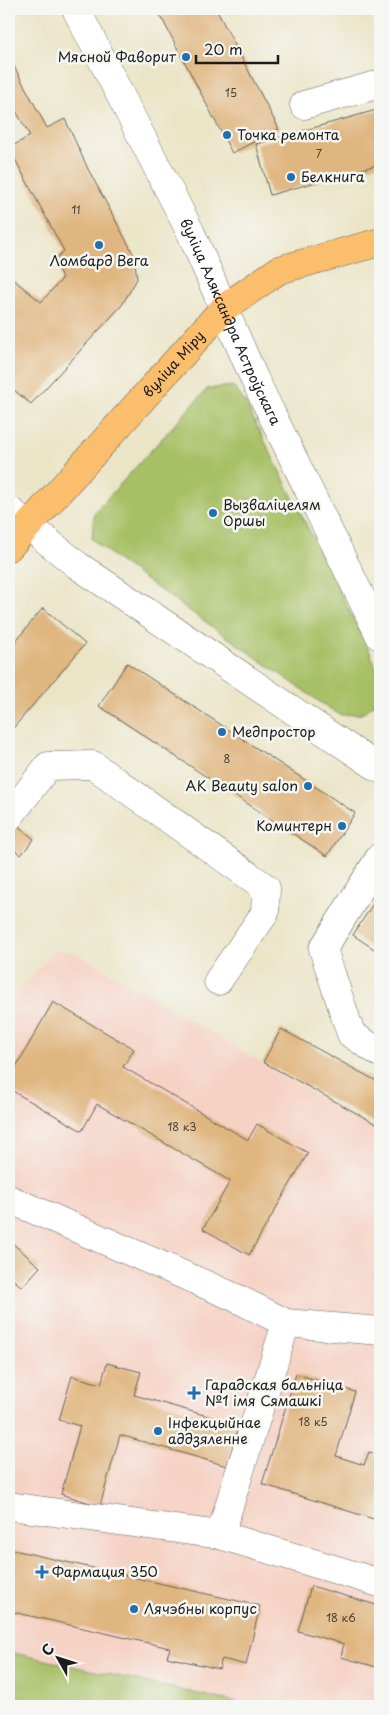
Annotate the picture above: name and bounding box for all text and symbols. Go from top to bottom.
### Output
scale bar [196,32,279,64]
text: 20 m [204,37,243,60]
place label: Мясной Фаворит [58,46,177,67]
marker: Мясной Фаворит [180,51,192,63]
house number: 15 [225,84,237,101]
place label: Точка ремонта [237,124,340,145]
marker: Точка ремонта [221,129,233,141]
house number: 7 [316,145,322,162]
place label: Белкнига [301,166,365,187]
marker: Белкнига [285,171,297,183]
house number: 11 [71,201,81,218]
street label: вуліца Аляксандра Астроўскага [175,214,287,429]
marker: Ломбард Вега [93,239,105,251]
place label: Ломбард Вега [49,250,149,271]
street label: вуліца Міру [137,326,209,402]
place label: Вызваліцелям Оршы [223,494,321,531]
marker: Вызваліцелям Оршы [207,507,219,519]
place label: Медпростор [232,721,315,742]
marker: Медпростор [216,726,228,738]
house number: 8 [224,750,231,767]
place label: AK Beauty salon [186,775,298,796]
marker: AK Beauty salon [302,780,314,792]
place label: Коминтерн [256,815,332,836]
marker: Коминтерн [336,820,348,832]
house number: 18 к3 [167,1118,197,1135]
place label: Гарадская бальніца №1 імя Сямашкі [205,1374,344,1411]
marker: Гарадская бальніца №1 імя Сямашкі [187,1386,201,1400]
place label: Інфекцыйнае аддзяленне [168,1412,261,1449]
house number: 18 к5 [299,1413,328,1430]
marker: Інфекцыйнае аддзяленне [152,1425,164,1437]
place label: Фармация 350 [52,1561,158,1582]
marker: Фармация 350 [36,1566,48,1578]
place label: Лячэбны корпус [144,1598,257,1619]
marker: Лячэбны корпус [128,1603,140,1615]
house number: 18 к6 [326,1609,356,1626]
north arrow [32,1632,82,1682]
text: С [36,1639,59,1660]

